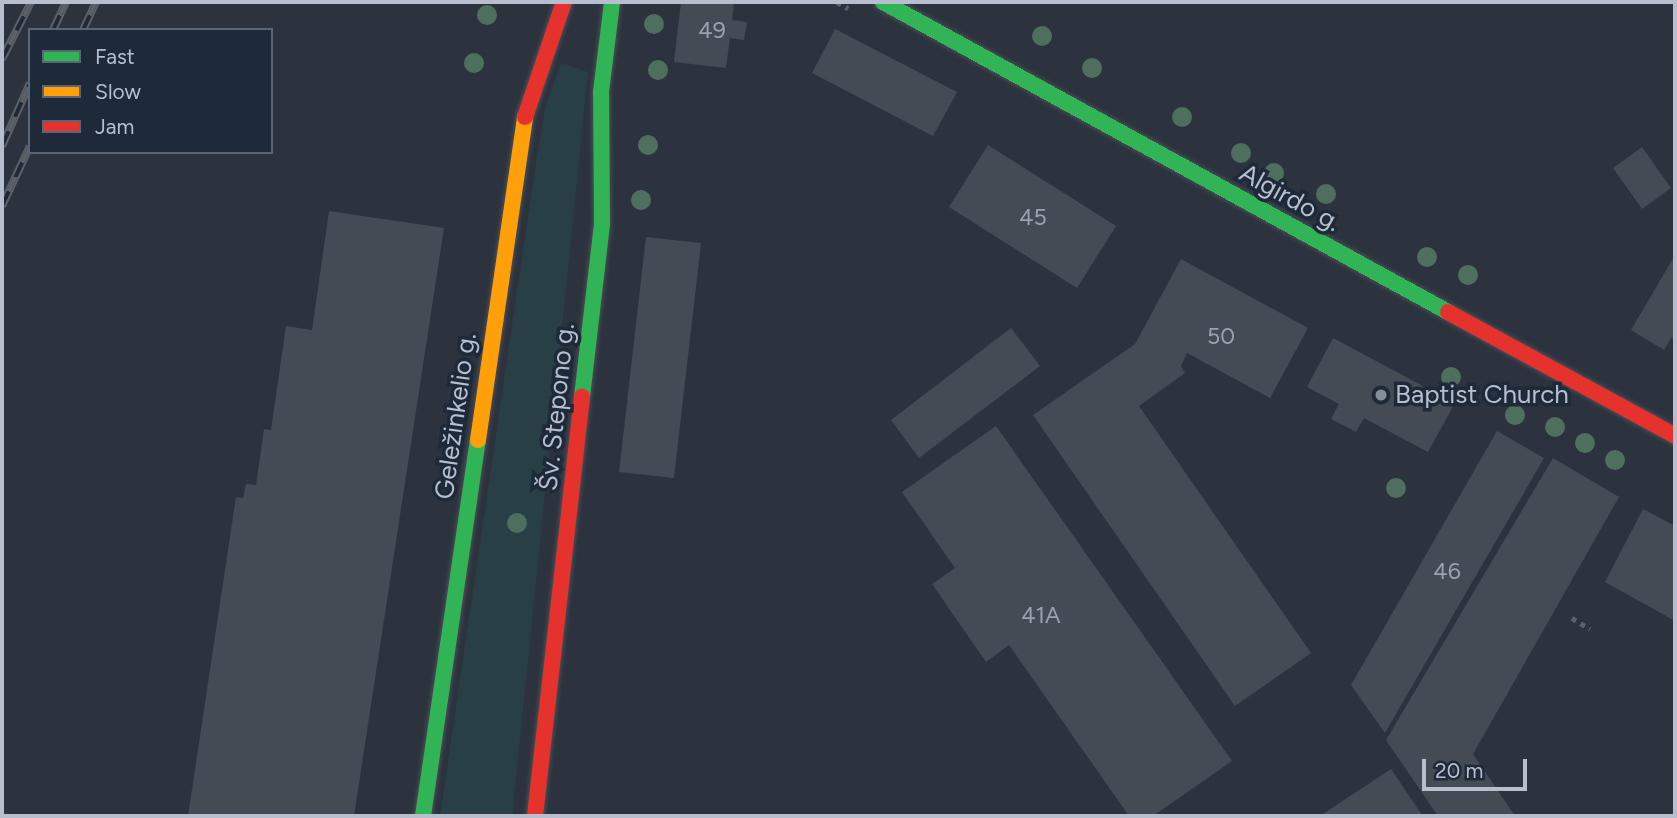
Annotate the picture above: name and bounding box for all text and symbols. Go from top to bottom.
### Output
house number: 49 [698,16,726,44]
legend [28,28,273,154]
text: Fast [95,44,135,69]
text: Slow [95,79,141,104]
text: Jam [95,114,134,139]
street label: Algirdo g. [1234,157,1346,239]
house number: 45 [1019,203,1047,231]
street label: Šv. Stepono g. [533,322,581,492]
house number: 50 [1207,322,1235,350]
street label: Geležinkelio g. [429,331,483,501]
place label: Baptist Church [1395,379,1569,411]
marker: Baptist Church [1373,387,1389,403]
house number: 46 [1433,557,1461,585]
house number: 41A [1021,601,1061,629]
scale bar [1425,744,1530,788]
text: 20 m [1435,758,1483,783]

